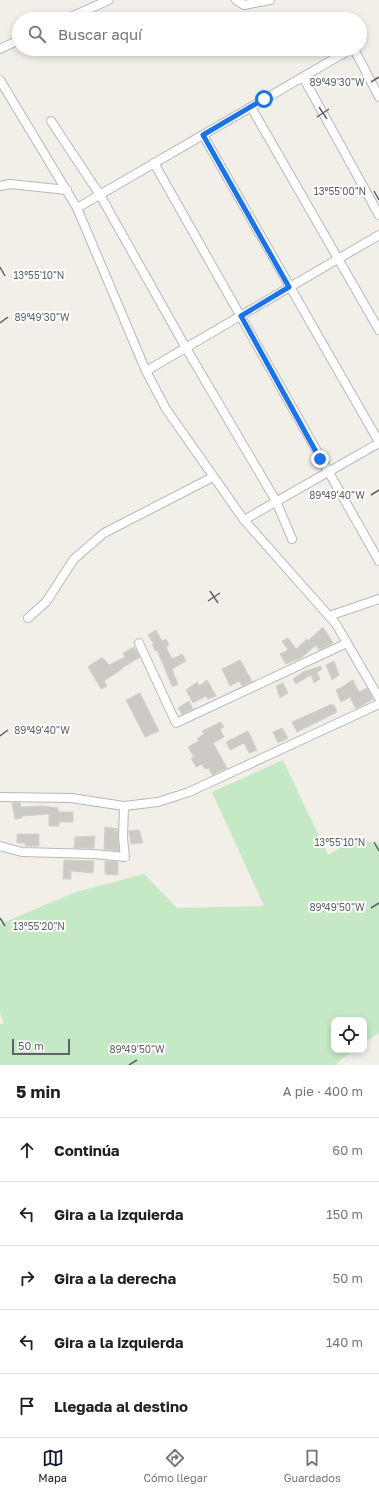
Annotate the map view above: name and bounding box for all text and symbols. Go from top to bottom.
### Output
search box [12,12,367,56]
icon: search [26,23,48,45]
text: Buscar aquí [58,25,142,43]
text: 89°49'30"W [309,76,365,88]
route start [255,90,273,108]
text: 13°55'00"N [314,185,366,197]
text: 13°55'10"N [14,269,64,281]
text: 89°49'30"W [14,311,70,323]
route end [311,450,329,468]
text: 89°49'40"W [309,489,365,501]
text: 89°49'40"W [14,724,70,736]
text: 13°55'10"N [315,836,365,848]
text: 89°49'50"W [309,901,365,913]
text: 13°55'20"N [13,920,65,932]
map controls [331,1017,367,1053]
button: locate [331,1017,367,1053]
scale bar [12,1037,70,1056]
text: 50 m [18,1039,44,1052]
text: 89°49'50"W [109,1043,165,1055]
text: 5 min [16,1081,60,1102]
text: A pie · 400 m [283,1083,363,1099]
icon: ahead [16,1139,38,1161]
text: Continúa [54,1141,120,1159]
text: 60 m [332,1142,363,1158]
icon: left [16,1203,38,1225]
text: Gira a la izquierda [54,1205,184,1223]
text: 150 m [326,1206,363,1222]
icon: right [16,1267,38,1289]
text: Gira a la derecha [54,1269,176,1287]
text: 50 m [333,1270,363,1286]
icon: left [16,1331,38,1353]
text: Gira a la izquierda [54,1333,184,1351]
text: 140 m [326,1334,363,1350]
icon: arrive [16,1395,38,1417]
text: Llegada al destino [54,1397,188,1415]
tab: Mapa [38,1447,67,1484]
tab: Cómo llegar [143,1447,207,1484]
tab: Guardados [284,1447,341,1484]

